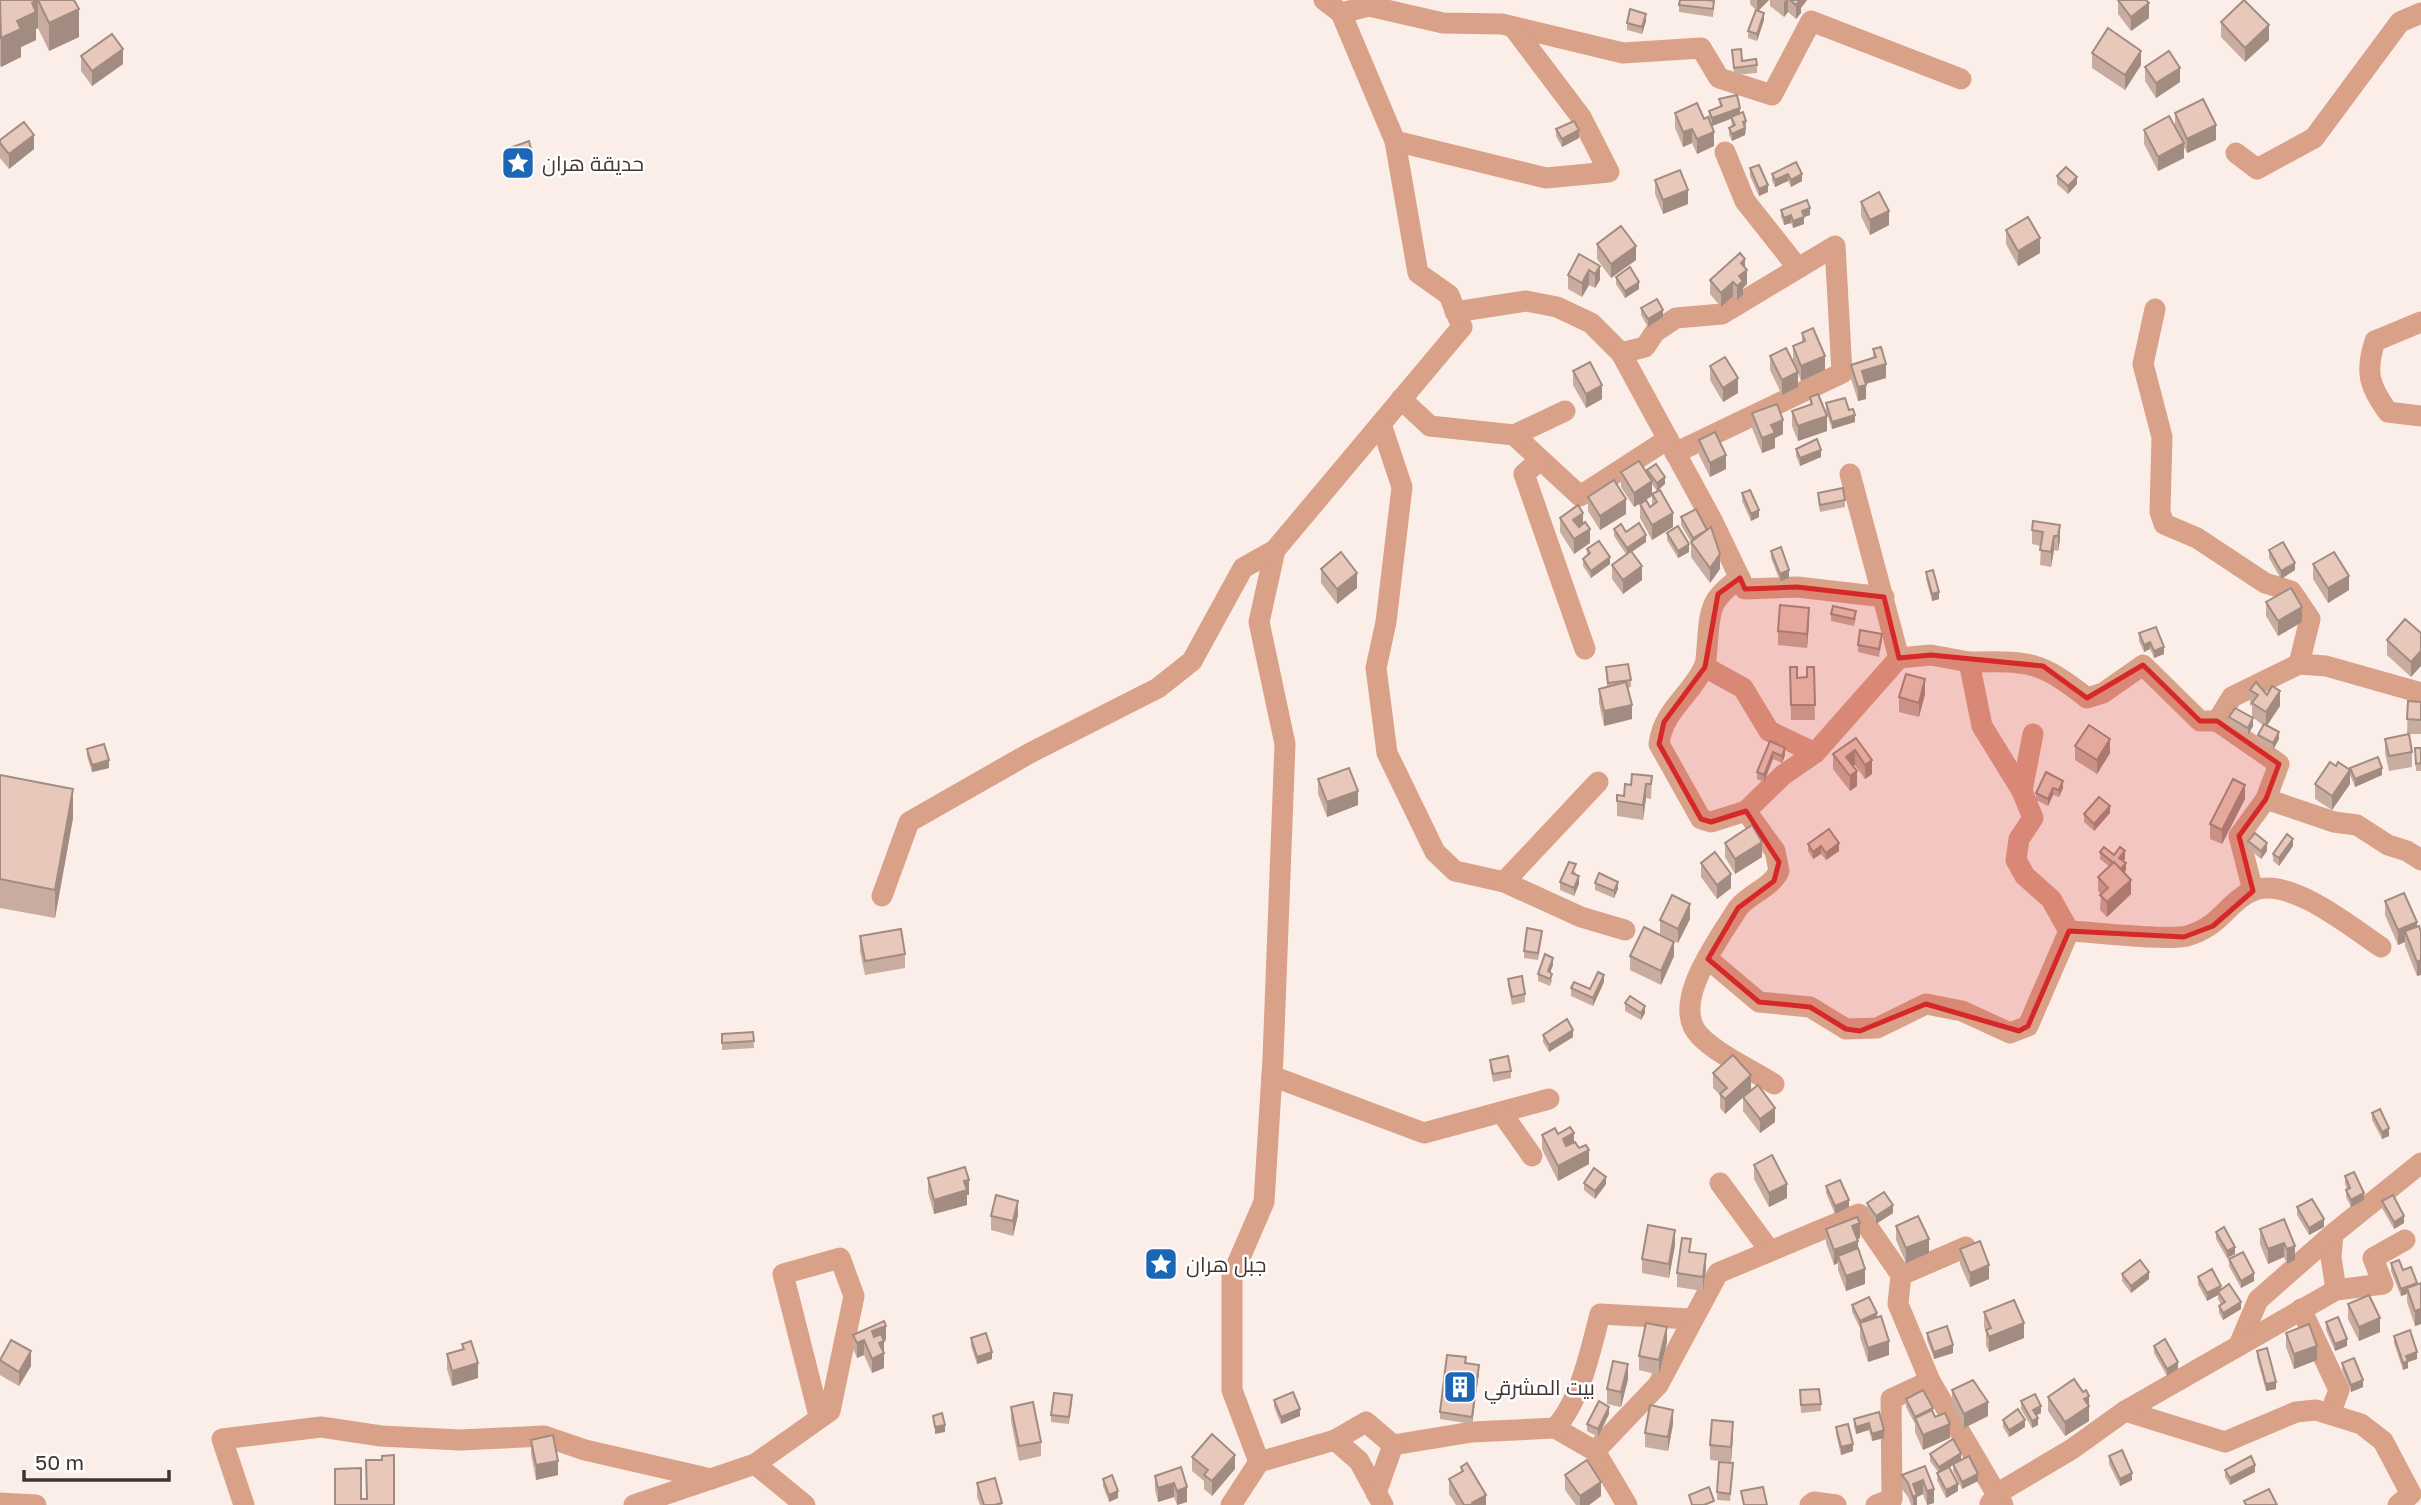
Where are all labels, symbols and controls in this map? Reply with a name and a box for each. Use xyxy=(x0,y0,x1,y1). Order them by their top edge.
place icon: حديقة هران xyxy=(499,144,537,182)
place label: حديقة هران xyxy=(542,150,644,177)
place icon: جبل هران xyxy=(1142,1245,1180,1283)
place label: جبل هران xyxy=(1186,1251,1266,1278)
building icon: بيت المشرقي xyxy=(1441,1368,1479,1406)
place label: بيت المشرقي xyxy=(1484,1374,1595,1404)
scale bar xyxy=(24,1438,170,1482)
text: 50 m xyxy=(35,1449,84,1475)

